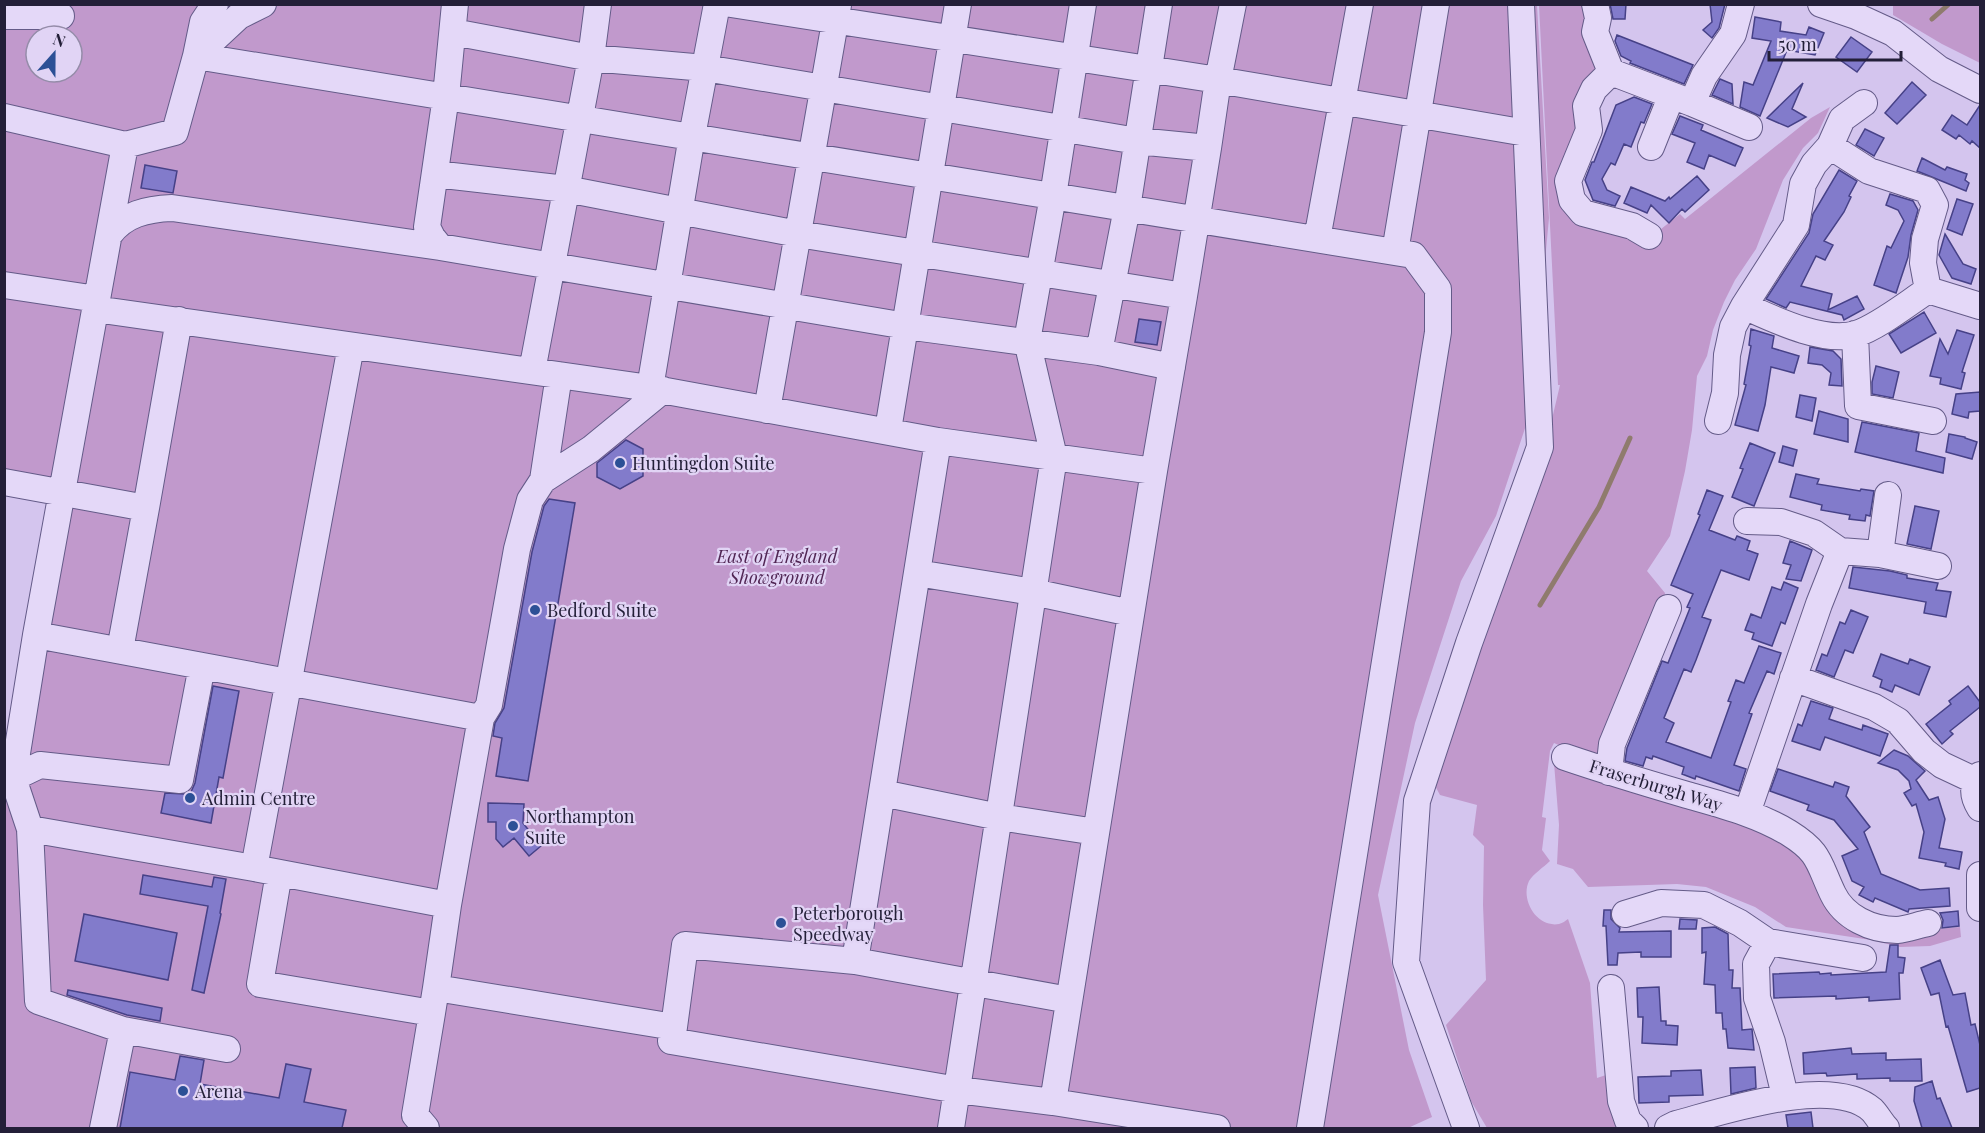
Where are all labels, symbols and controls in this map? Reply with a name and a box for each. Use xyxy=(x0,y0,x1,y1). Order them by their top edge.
north arrow xyxy=(24,24,84,84)
scale bar xyxy=(1769,24,1901,62)
text: N xyxy=(50,28,69,52)
text: 50 m xyxy=(1778,32,1817,56)
place label: Huntingdon Suite xyxy=(632,451,775,475)
marker: Huntingdon Suite xyxy=(613,456,627,470)
park label: East of England Showground xyxy=(715,544,839,589)
place label: Bedford Suite xyxy=(547,598,657,622)
marker: Bedford Suite xyxy=(528,603,542,617)
street label: Fraserburgh Way xyxy=(1587,753,1725,817)
place label: Admin Centre xyxy=(201,786,316,810)
marker: Admin Centre xyxy=(183,791,197,805)
place label: Northampton Suite xyxy=(525,804,635,849)
marker: Northampton Suite xyxy=(506,819,520,833)
place label: Peterborough Speedway xyxy=(793,901,904,946)
marker: Peterborough Speedway xyxy=(774,916,788,930)
place label: Arena xyxy=(194,1079,243,1103)
marker: Arena xyxy=(176,1084,190,1098)

